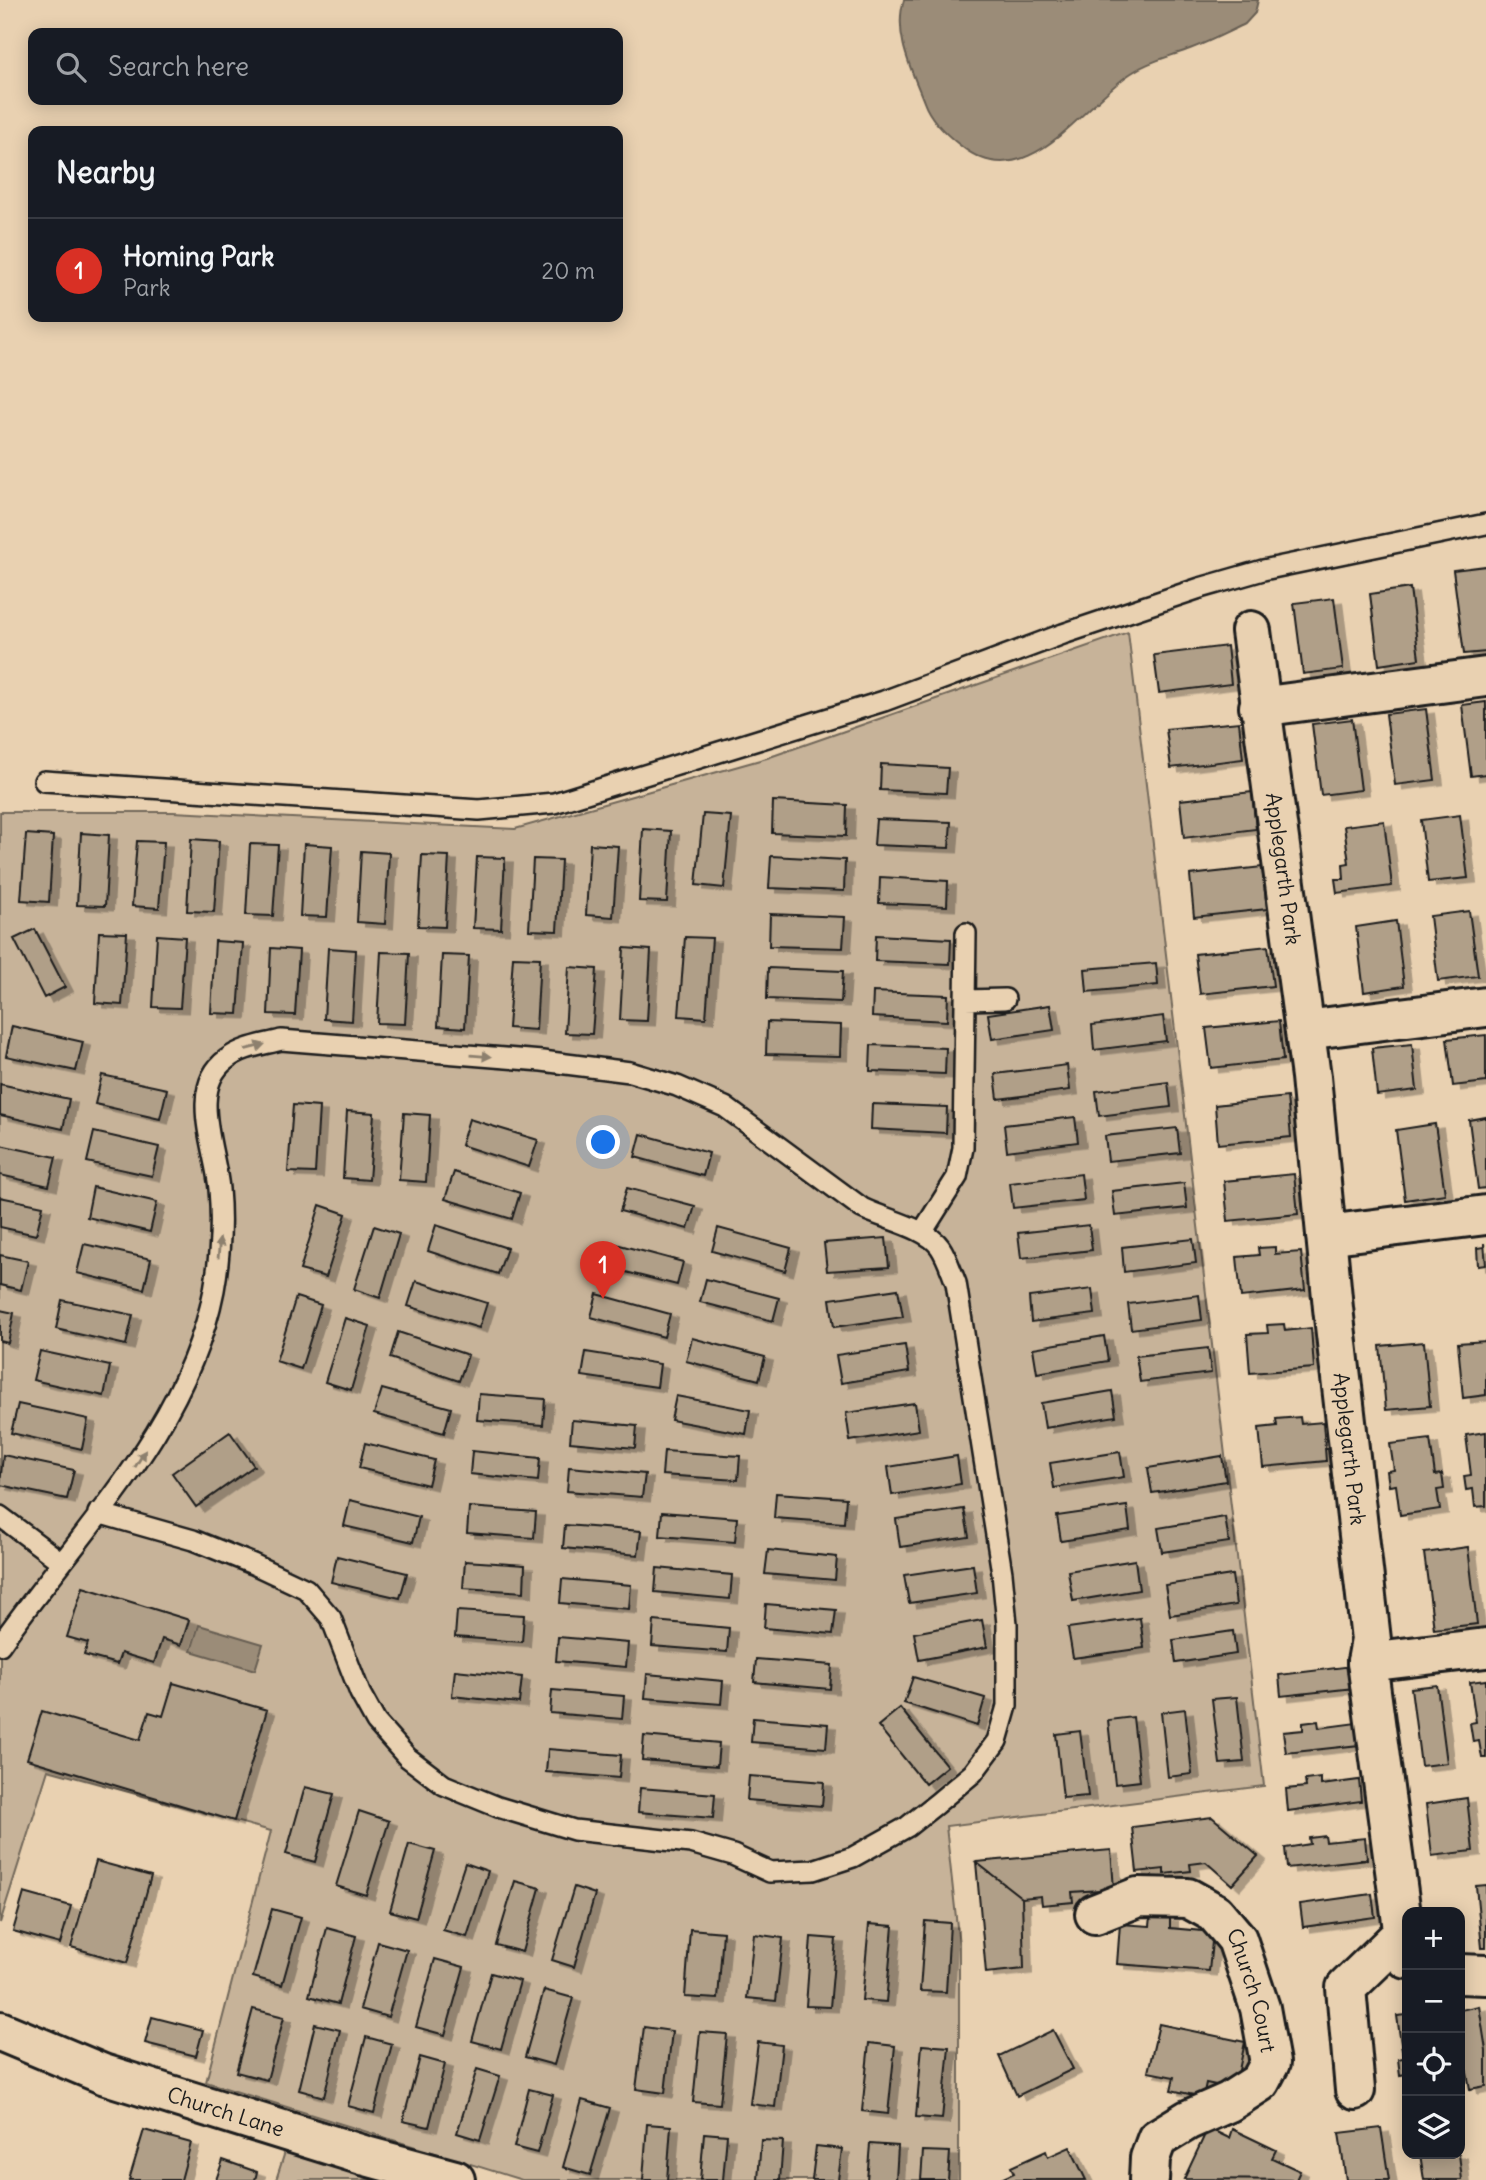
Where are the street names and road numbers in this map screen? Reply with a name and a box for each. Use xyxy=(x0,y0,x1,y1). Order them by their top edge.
street label: Applegarth Park xyxy=(1260,791,1307,947)
street label: Applegarth Park xyxy=(1328,1371,1372,1527)
street label: Church Court xyxy=(1221,1922,1282,2055)
street label: Church Lane xyxy=(164,2081,288,2143)

